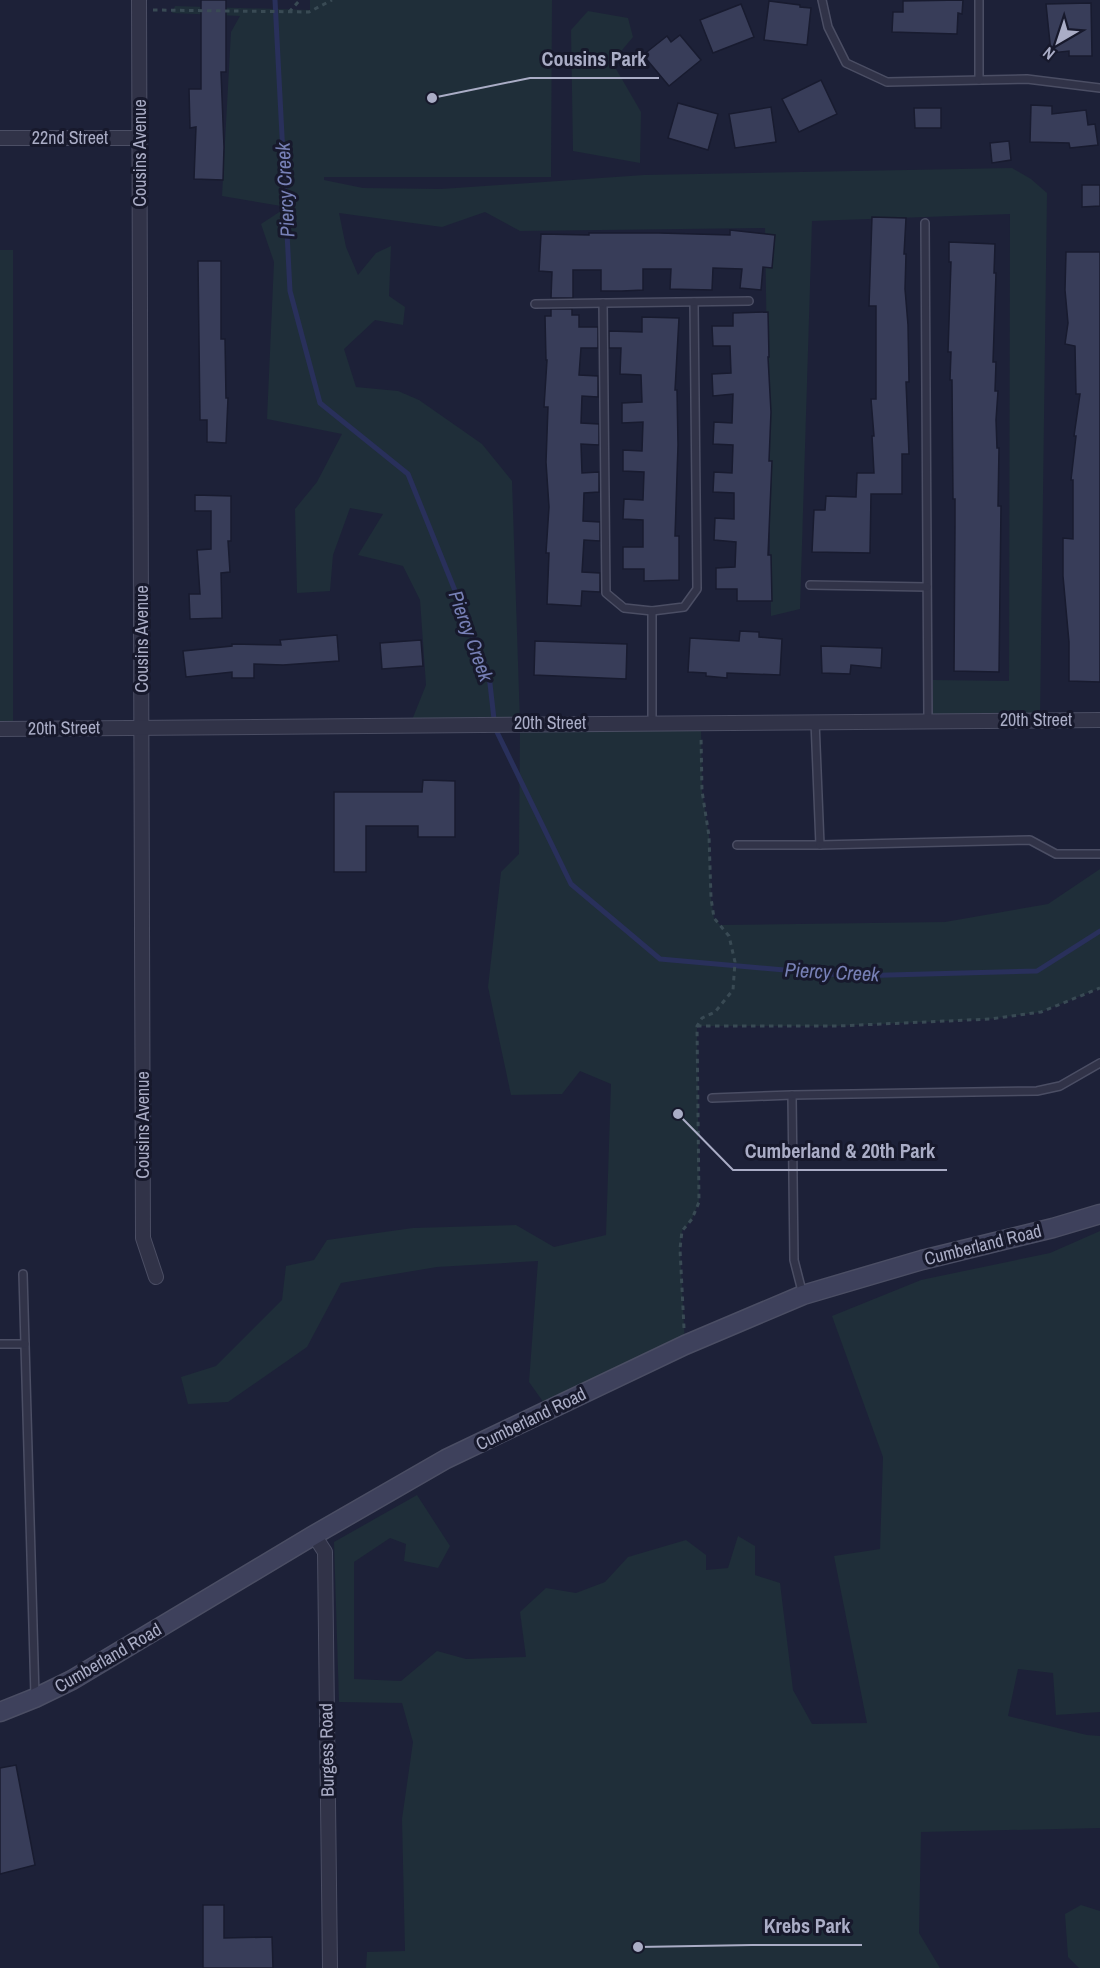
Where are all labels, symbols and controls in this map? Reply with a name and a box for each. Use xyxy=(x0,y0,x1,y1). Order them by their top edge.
north arrow xyxy=(1028,12,1088,72)
callout: Cousins Park xyxy=(530,40,659,78)
text: N xyxy=(1038,42,1059,65)
text: Cousins Park xyxy=(542,45,647,72)
street label: Cousins Avenue xyxy=(127,99,152,207)
street label: 22nd Street xyxy=(32,125,108,150)
water label: Piercy Creek xyxy=(268,141,300,238)
street label: Cousins Avenue xyxy=(129,585,154,693)
water label: Piercy Creek xyxy=(443,587,501,686)
street label: 20th Street xyxy=(1000,707,1072,732)
street label: 20th Street xyxy=(514,710,586,735)
street label: 20th Street xyxy=(28,714,100,741)
water label: Piercy Creek xyxy=(784,956,881,988)
street label: Cousins Avenue xyxy=(130,1071,155,1179)
callout: Cumberland & 20th Park xyxy=(733,1132,947,1170)
text: Cumberland & 20th Park xyxy=(745,1137,936,1164)
street label: Cumberland Road xyxy=(922,1218,1044,1271)
street label: Cumberland Road xyxy=(471,1381,590,1456)
street label: Cumberland Road xyxy=(50,1617,166,1698)
street label: Burgess Road xyxy=(313,1703,340,1797)
callout: Krebs Park xyxy=(752,1907,862,1945)
text: Krebs Park xyxy=(764,1912,851,1939)

